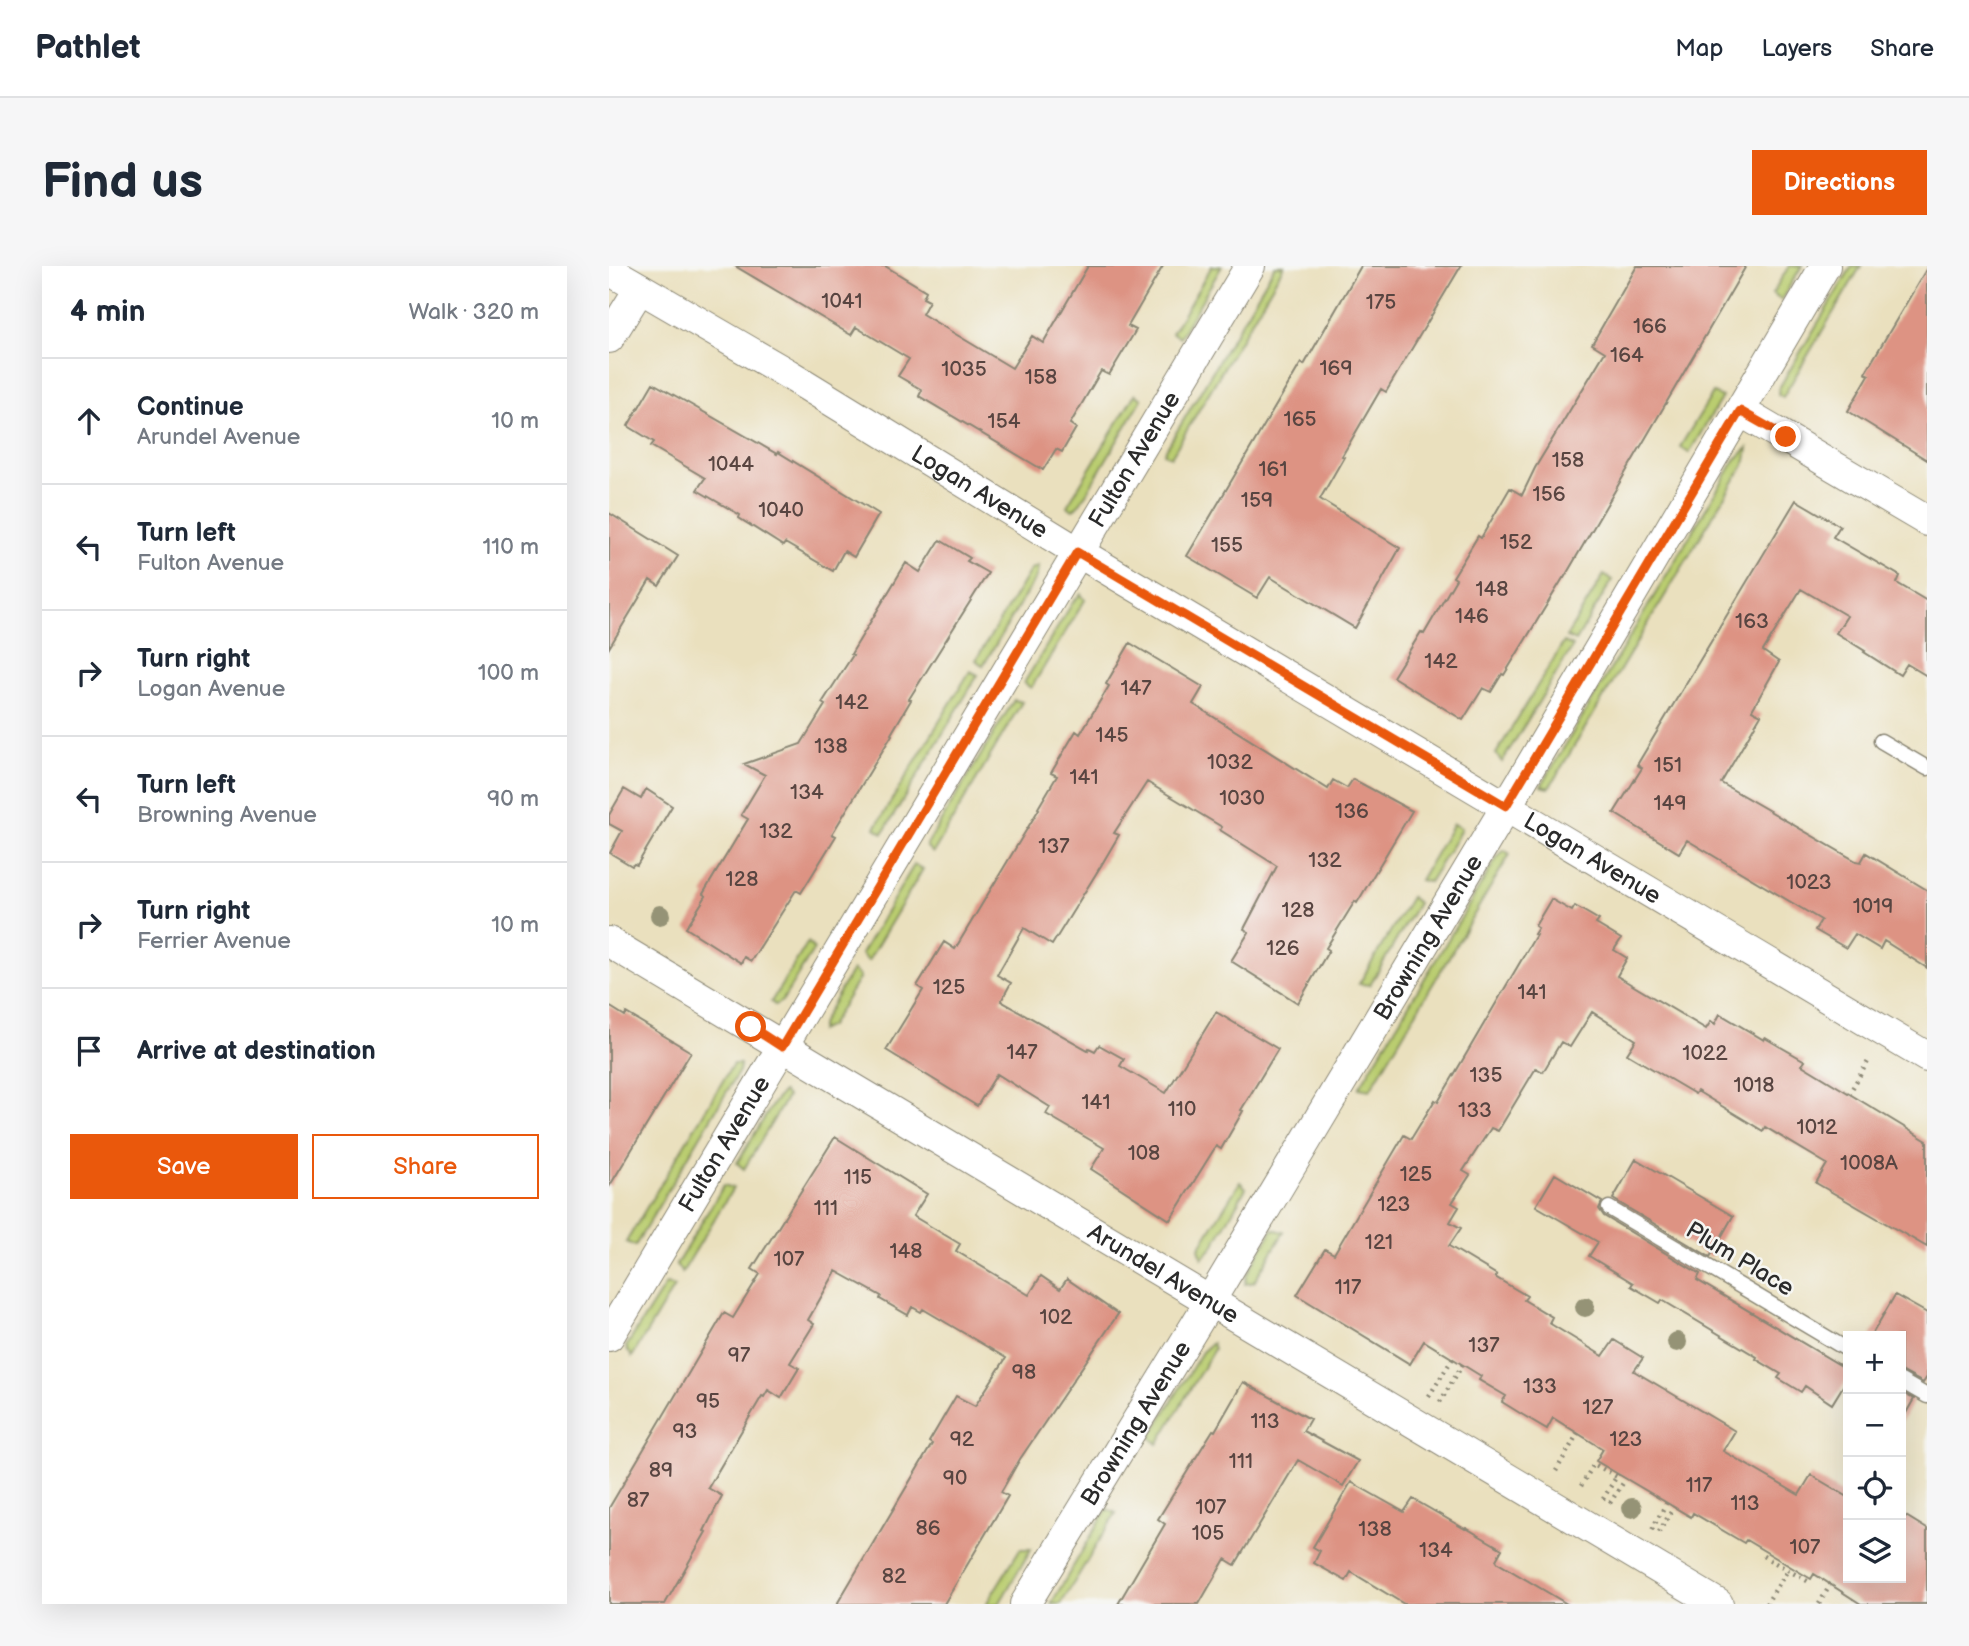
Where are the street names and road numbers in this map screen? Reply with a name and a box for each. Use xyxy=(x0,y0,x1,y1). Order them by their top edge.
street label: Fulton Avenue xyxy=(1082,386,1186,533)
street label: Logan Avenue xyxy=(906,439,1053,545)
street label: Logan Avenue xyxy=(1519,806,1667,910)
street label: Browning Avenue xyxy=(1367,849,1489,1025)
street label: Fulton Avenue xyxy=(672,1070,776,1217)
street label: Plum Place xyxy=(1681,1215,1799,1303)
street label: Arundel Avenue xyxy=(1083,1217,1244,1330)
street label: Browning Avenue xyxy=(1074,1335,1197,1511)

